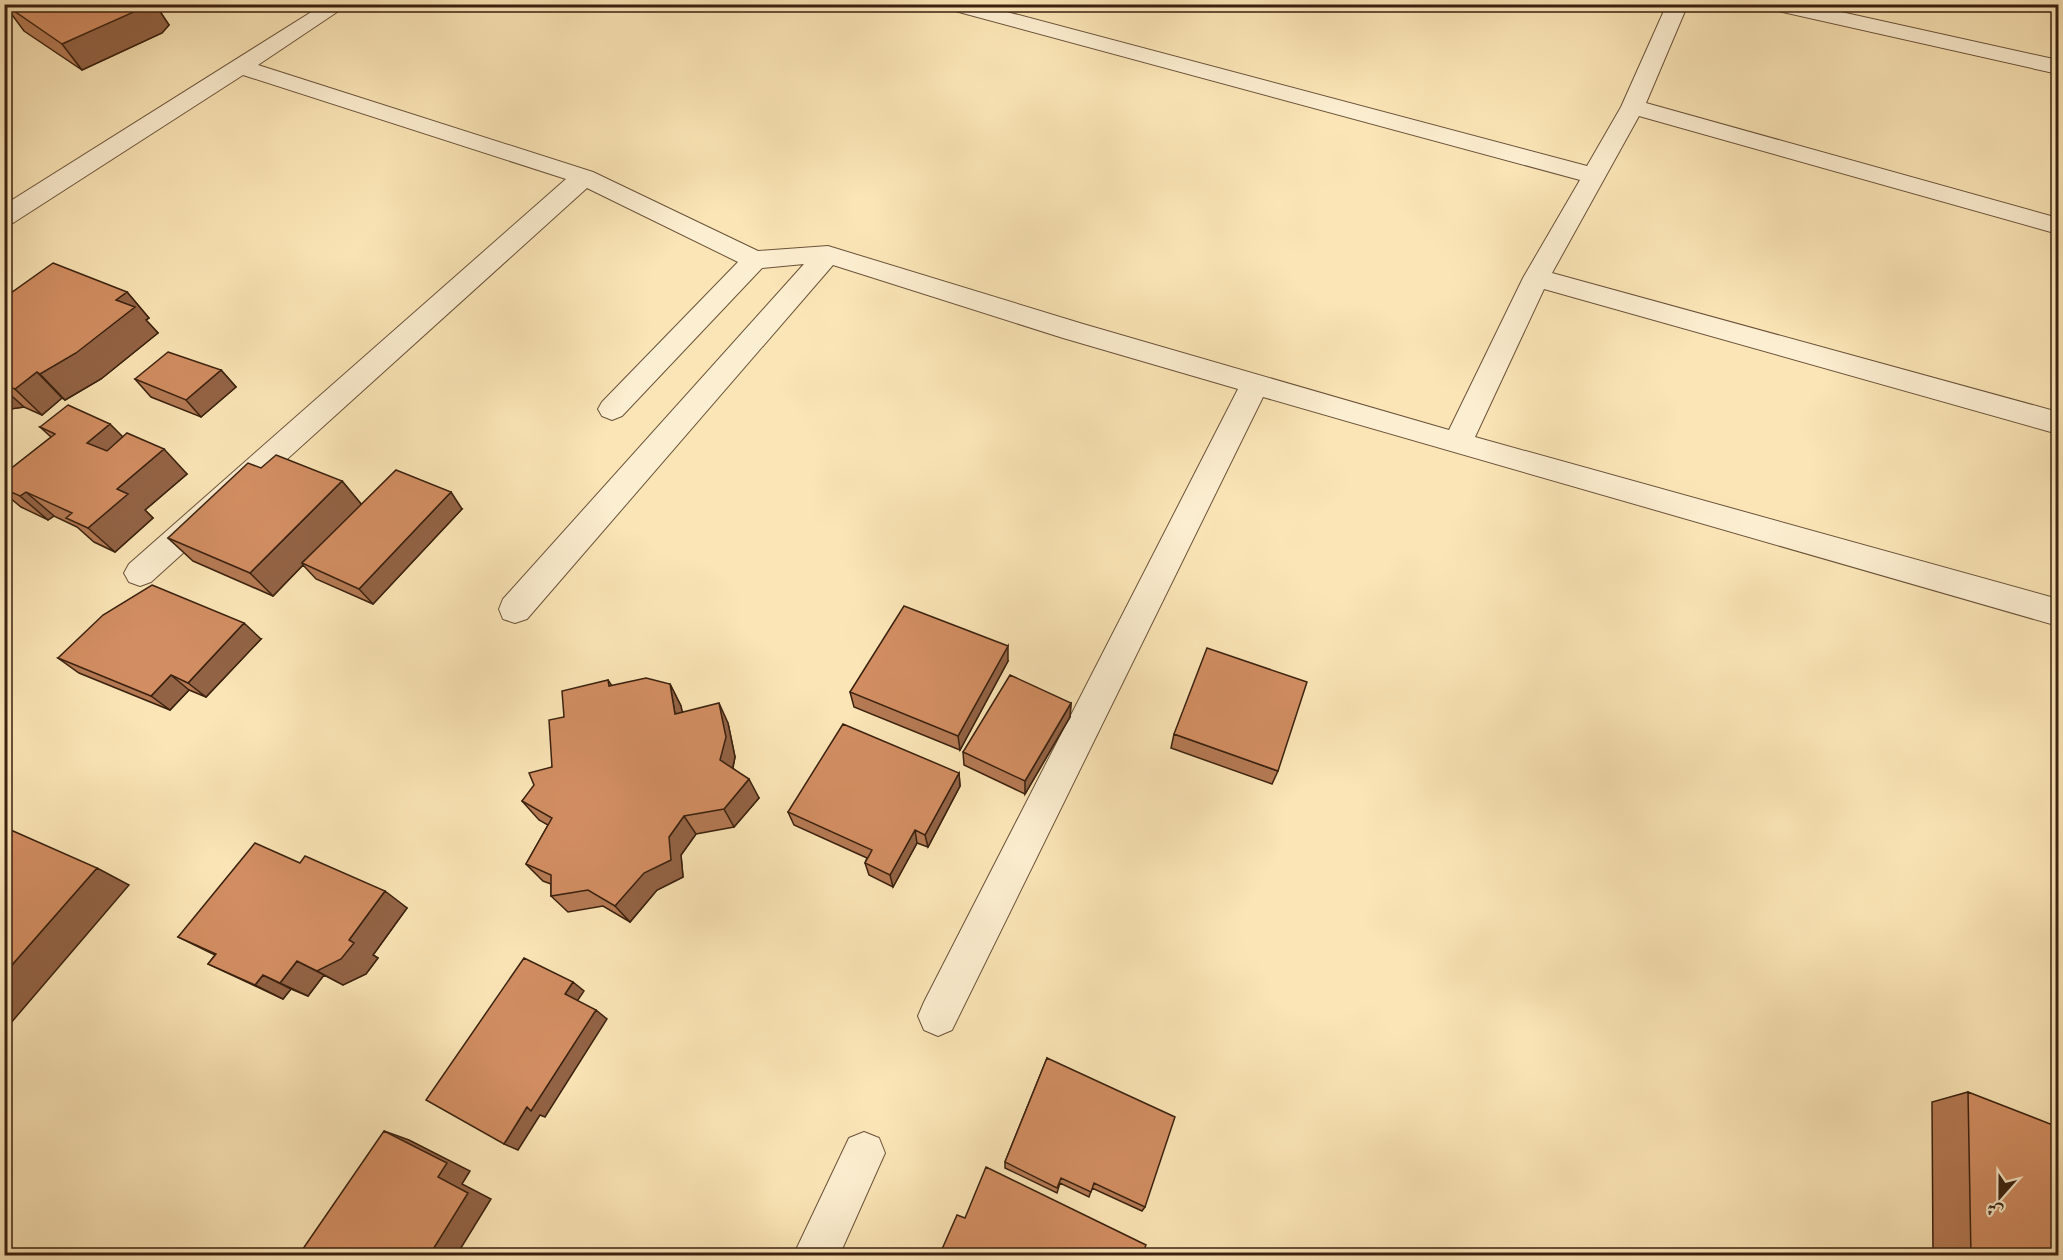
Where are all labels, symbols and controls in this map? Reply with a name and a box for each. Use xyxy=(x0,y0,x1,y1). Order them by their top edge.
north arrow xyxy=(1970,1167,2030,1227)
text: ش xyxy=(1984,1199,2006,1223)

